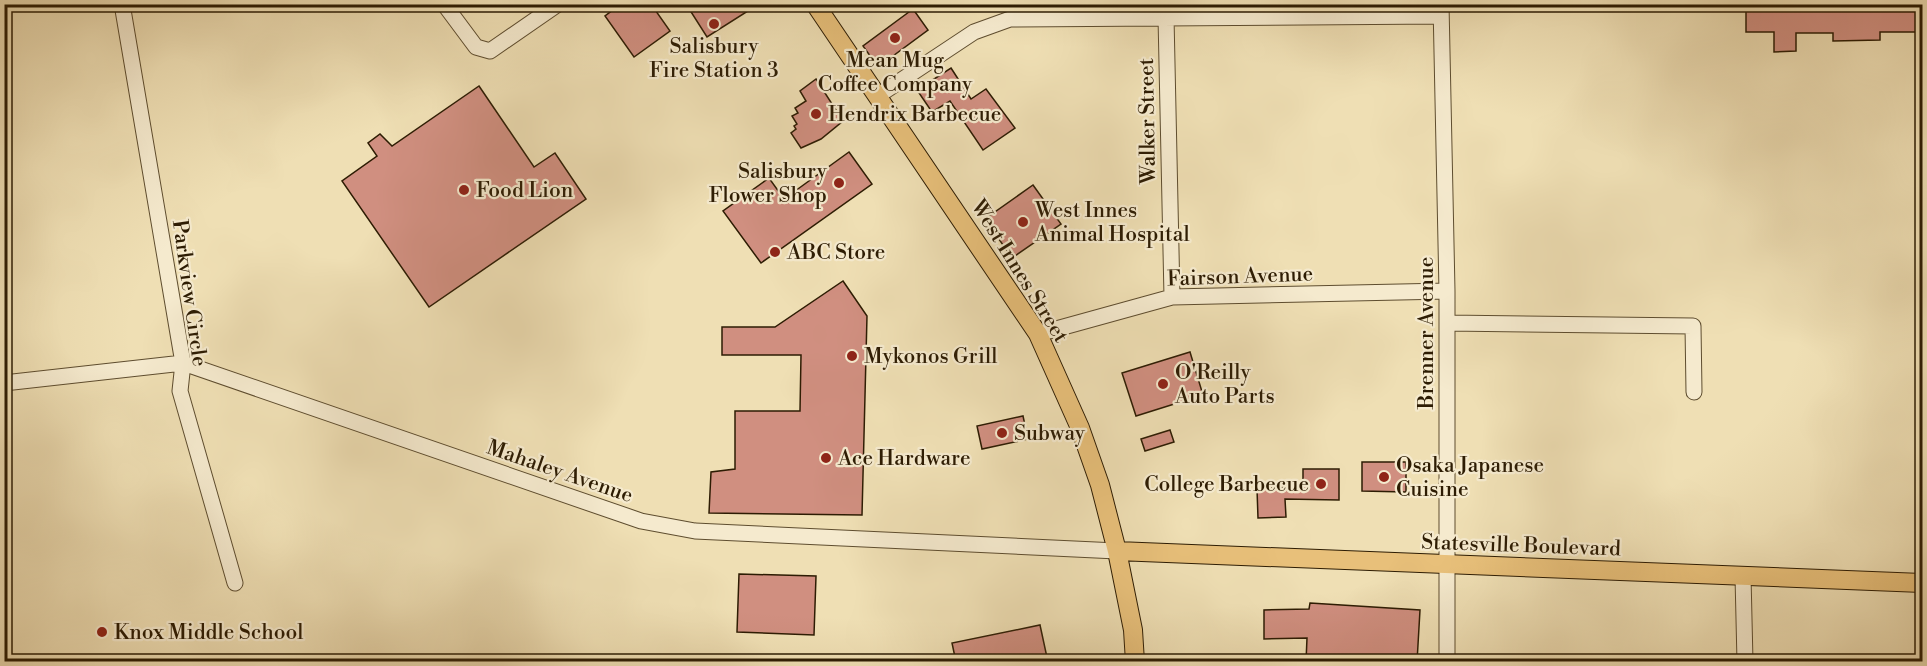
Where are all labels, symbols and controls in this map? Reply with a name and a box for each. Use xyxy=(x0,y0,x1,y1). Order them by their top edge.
marker: Salisbury Fire Station 3 xyxy=(707,17,721,31)
marker: Mean Mug Coffee Company xyxy=(888,31,902,45)
place label: Salisbury Fire Station 3 xyxy=(649,34,779,84)
place label: Mean Mug Coffee Company xyxy=(818,48,973,98)
street label: Walker Street xyxy=(1134,57,1162,185)
place label: Hendrix Barbecue xyxy=(828,102,1001,128)
marker: Hendrix Barbecue xyxy=(809,107,823,121)
place label: Salisbury Flower Shop xyxy=(709,159,828,209)
marker: Salisbury Flower Shop xyxy=(832,176,846,190)
place label: Food Lion xyxy=(476,178,574,204)
marker: Food Lion xyxy=(457,183,471,197)
street label: West Innes Street xyxy=(964,194,1074,348)
place label: West Innes Animal Hospital xyxy=(1034,198,1190,248)
marker: West Innes Animal Hospital xyxy=(1016,215,1030,229)
street label: Parkview Circle xyxy=(166,218,212,368)
place label: ABC Store xyxy=(786,240,885,266)
marker: ABC Store xyxy=(768,245,782,259)
street label: Brenner Avenue xyxy=(1414,257,1440,410)
street label: Fairson Avenue xyxy=(1167,261,1314,293)
place label: Mykonos Grill xyxy=(864,344,997,370)
marker: Mykonos Grill xyxy=(845,349,859,363)
place label: O'Reilly Auto Parts xyxy=(1174,360,1275,410)
marker: O'Reilly Auto Parts xyxy=(1156,377,1170,391)
place label: Subway xyxy=(1014,421,1086,447)
marker: Subway xyxy=(995,426,1009,440)
street label: Mahaley Avenue xyxy=(483,435,636,509)
place label: Ace Hardware xyxy=(837,446,971,472)
marker: Ace Hardware xyxy=(819,451,833,465)
place label: Osaka Japanese Cuisine xyxy=(1396,453,1544,503)
marker: Osaka Japanese Cuisine xyxy=(1377,470,1391,484)
place label: College Barbecue xyxy=(1144,472,1309,498)
marker: College Barbecue xyxy=(1314,477,1328,491)
street label: Statesville Boulevard xyxy=(1421,530,1621,562)
place label: Knox Middle School xyxy=(114,620,303,646)
marker: Knox Middle School xyxy=(95,625,109,639)

